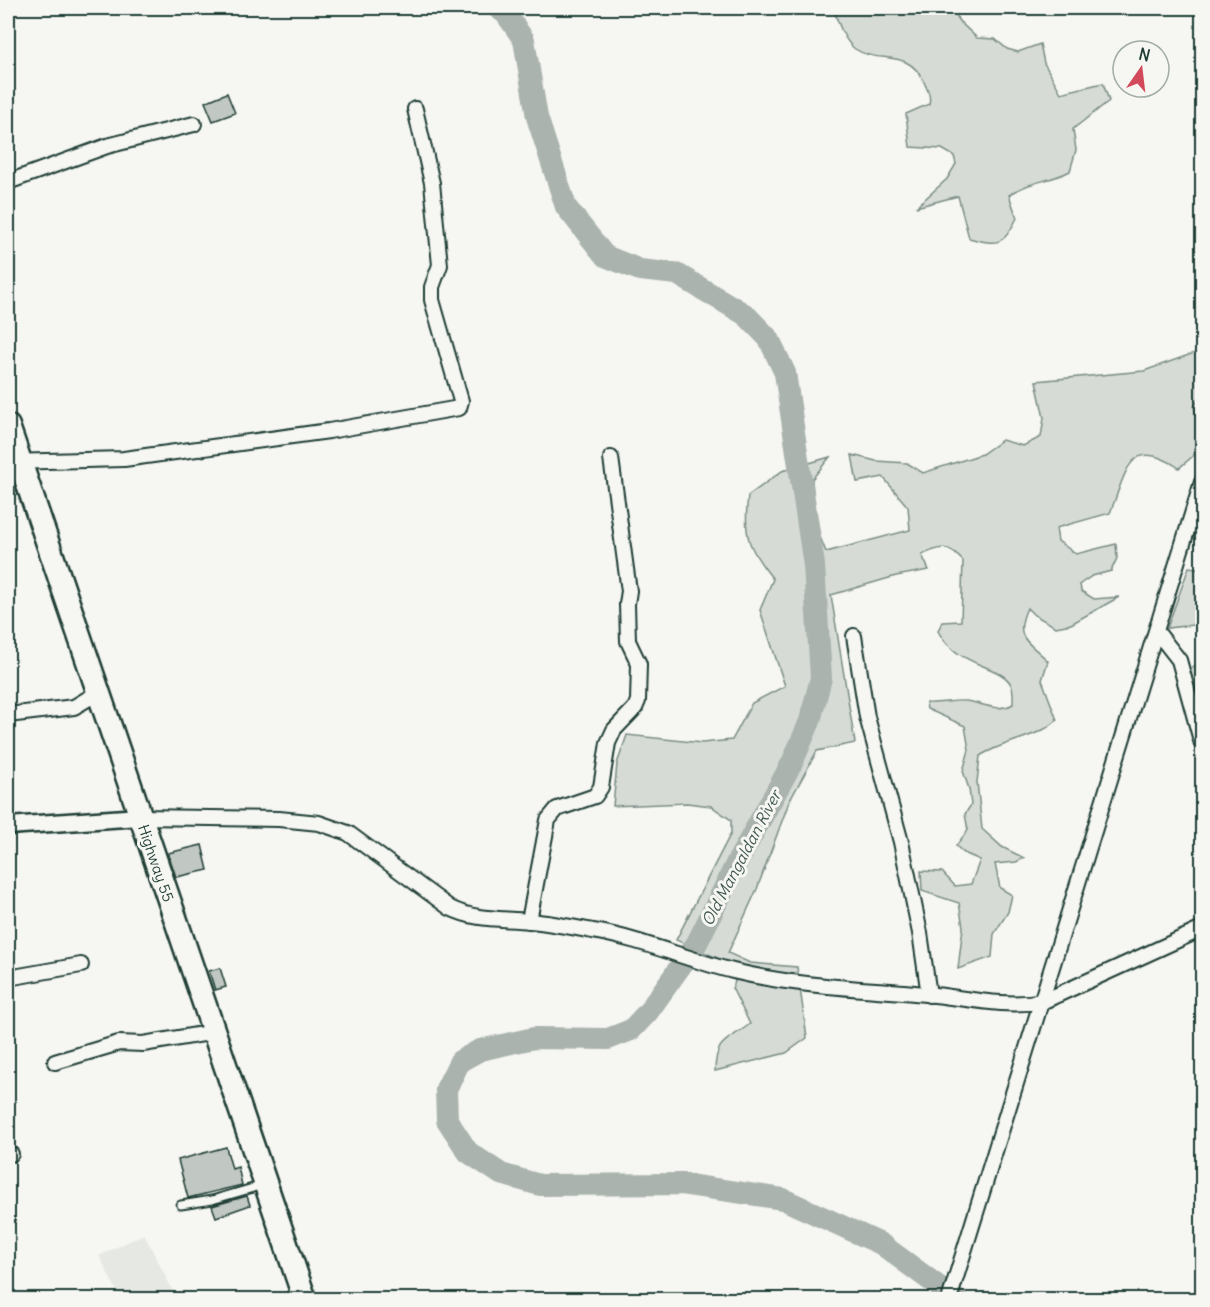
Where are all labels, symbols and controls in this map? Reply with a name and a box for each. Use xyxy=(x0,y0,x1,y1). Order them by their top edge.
north arrow xyxy=(1111,39,1171,99)
text: N xyxy=(1137,43,1152,65)
water label: Old Mangaldan River xyxy=(697,785,786,929)
street label: Highway 55 xyxy=(134,822,178,904)

